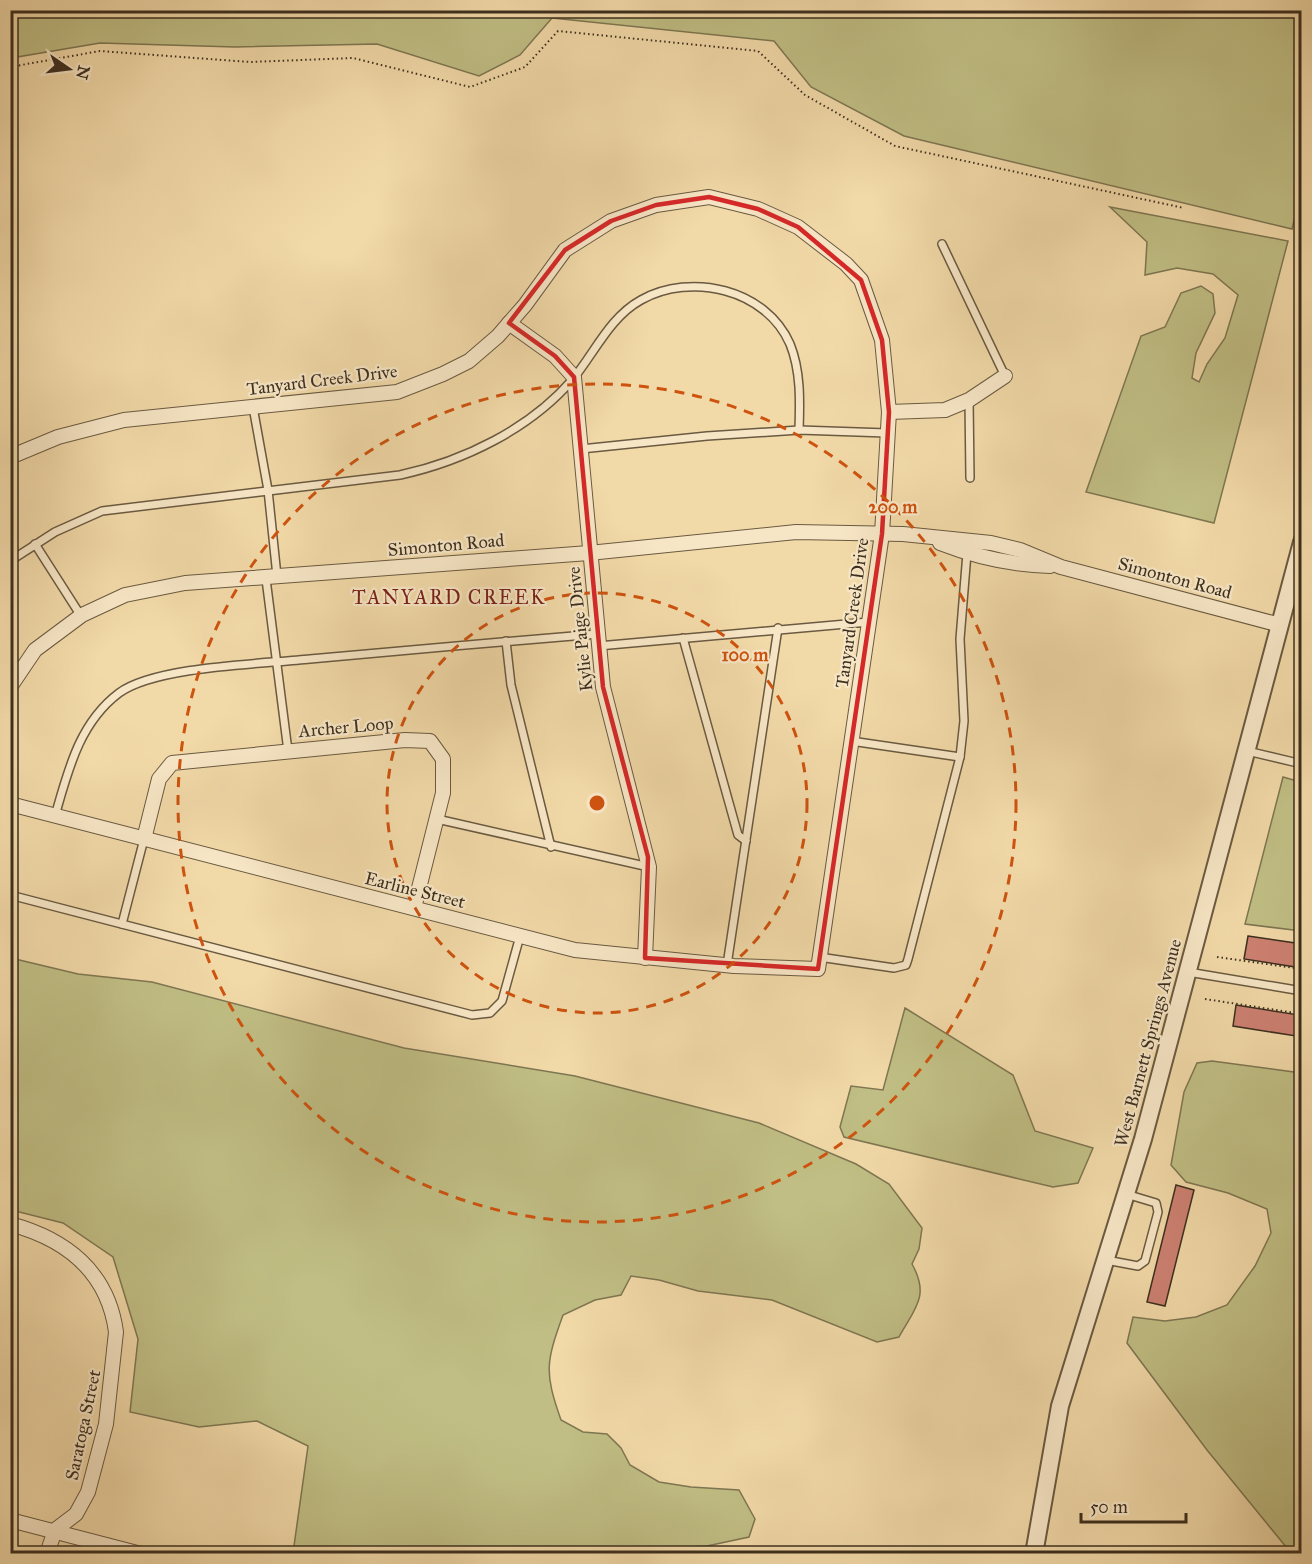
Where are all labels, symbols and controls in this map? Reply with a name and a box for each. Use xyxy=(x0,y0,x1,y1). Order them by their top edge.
north arrow xyxy=(39,39,99,99)
text: N xyxy=(72,64,94,82)
street label: Tanyard Creek Drive xyxy=(245,360,399,400)
text: 200 m xyxy=(869,496,918,518)
street label: Simonton Road xyxy=(387,529,505,561)
street label: Tanyard Creek Drive xyxy=(831,536,873,690)
street label: Simonton Road xyxy=(1116,552,1234,604)
street label: Kylie Paige Drive xyxy=(562,565,598,693)
district label: TANYARD CREEK xyxy=(352,585,546,609)
text: 100 m xyxy=(722,644,769,666)
street label: Archer Loop xyxy=(297,712,394,742)
centre of rings xyxy=(587,793,607,813)
street label: Earline Street xyxy=(362,867,468,913)
street label: West Barnett Springs Avenue xyxy=(1110,937,1187,1150)
street label: Saratoga Street xyxy=(61,1367,107,1483)
scale bar xyxy=(1081,1486,1186,1524)
text: 50 m xyxy=(1090,1496,1128,1518)

